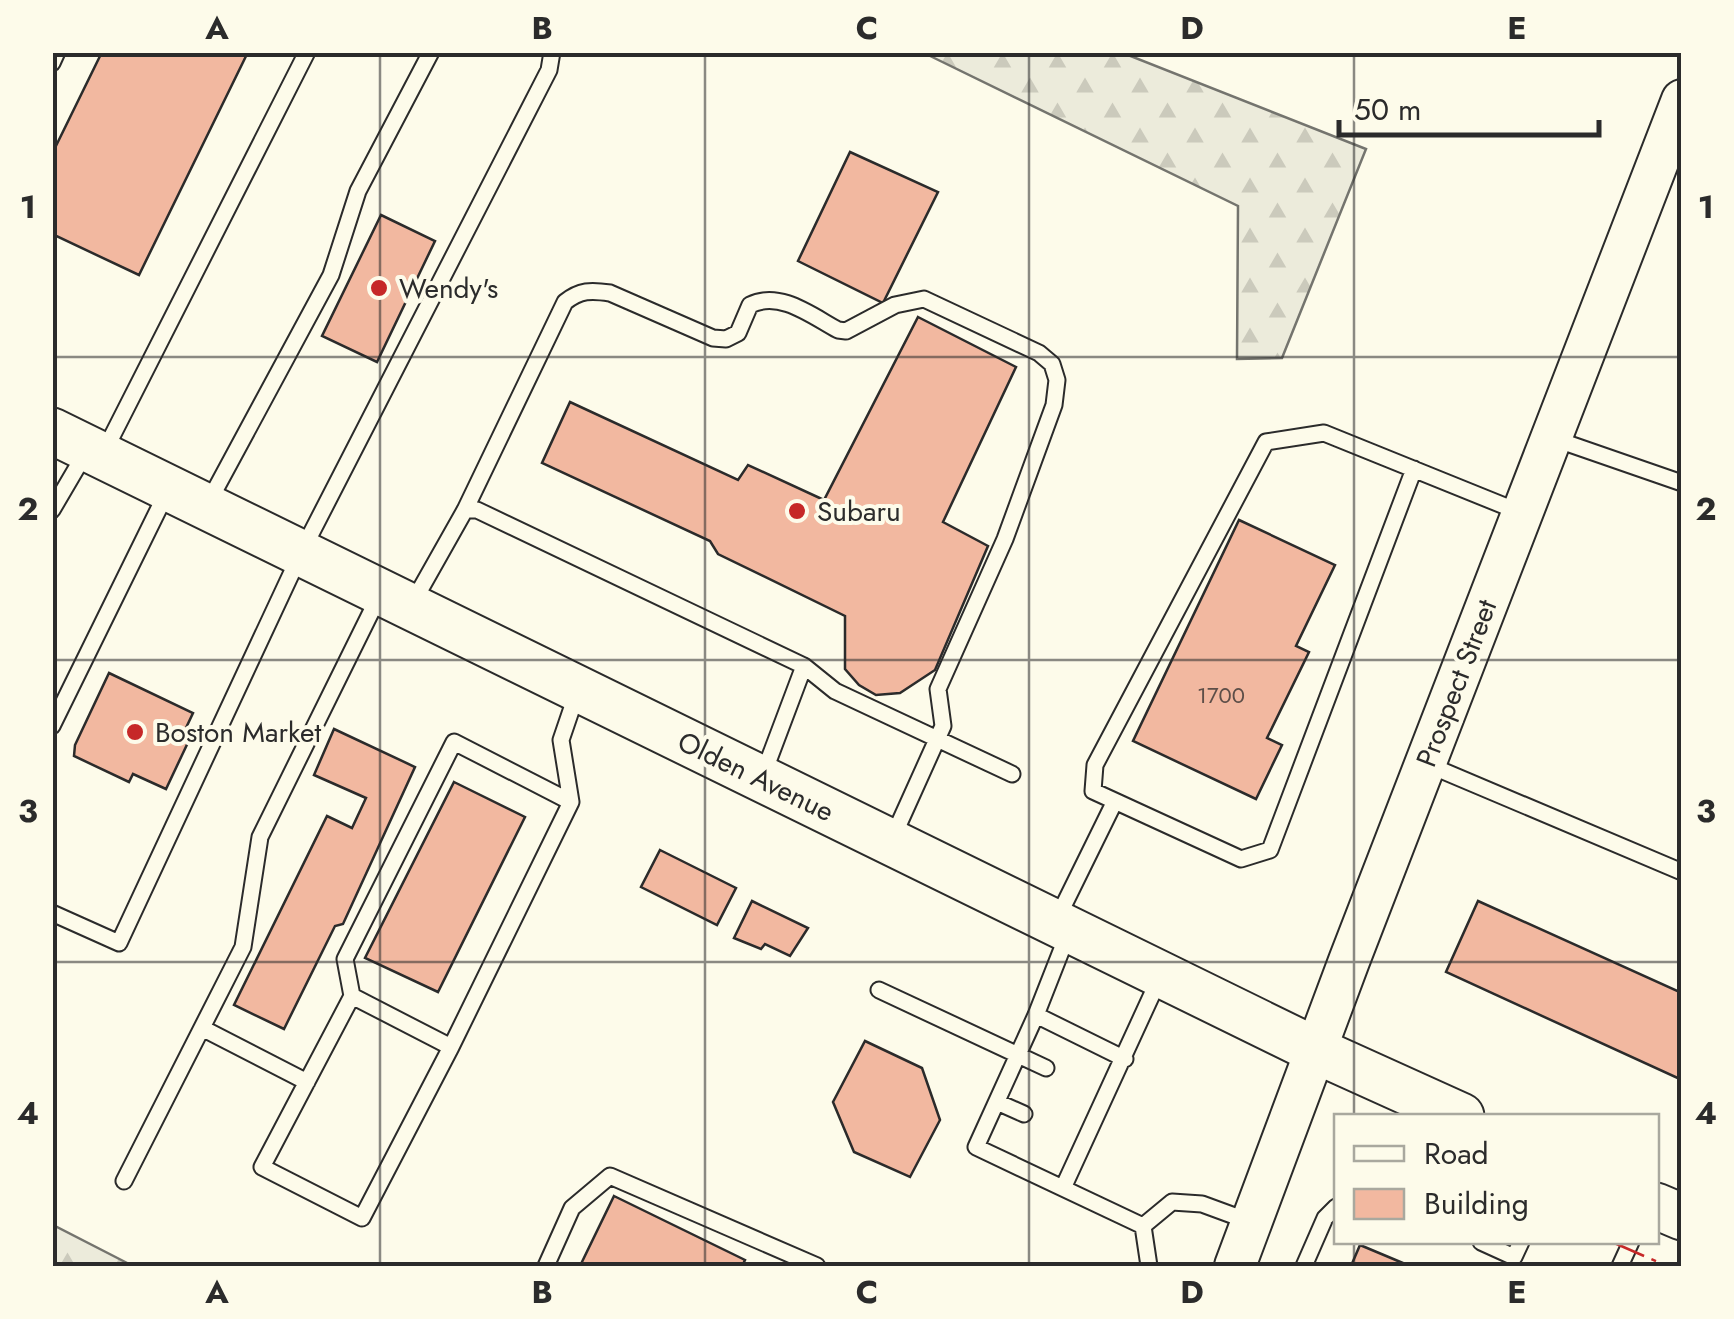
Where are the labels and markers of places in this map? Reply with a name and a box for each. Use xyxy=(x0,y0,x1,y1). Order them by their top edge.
place label: Wendy's xyxy=(399,268,498,309)
marker: Wendy's xyxy=(368,277,390,299)
place label: Subaru xyxy=(817,491,901,532)
marker: Subaru xyxy=(786,500,808,522)
place label: Boston Market xyxy=(155,712,321,753)
marker: Boston Market xyxy=(124,721,146,743)

